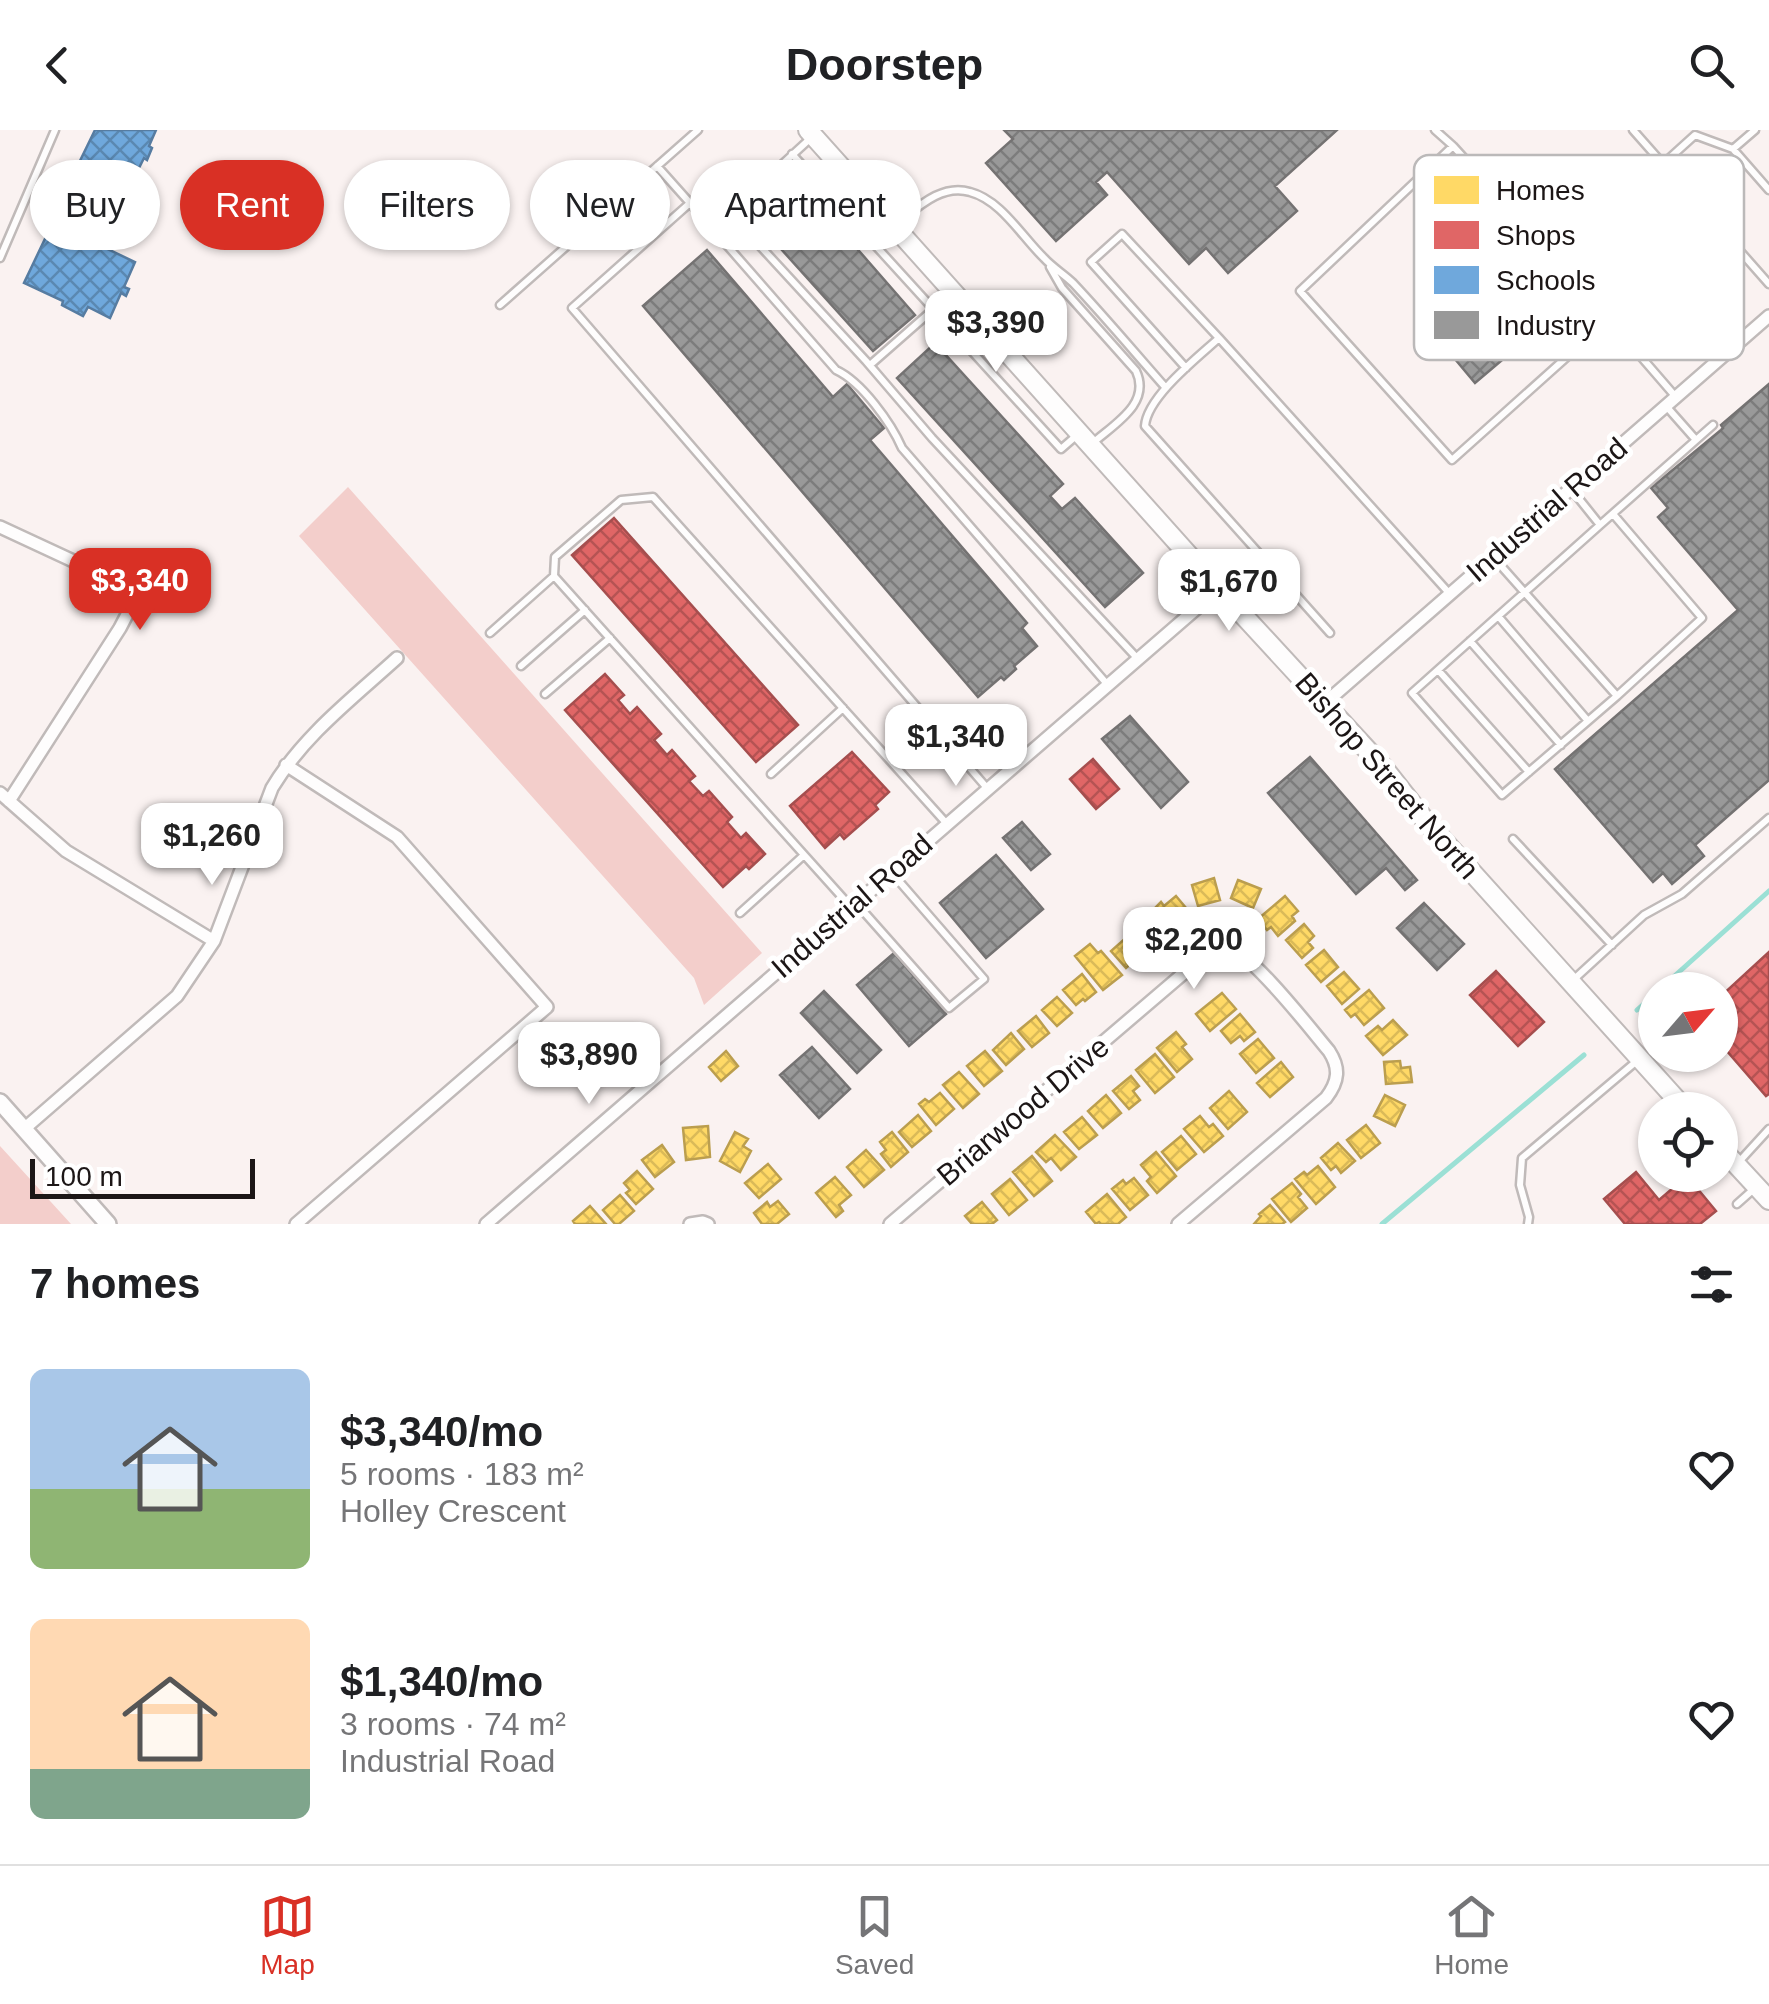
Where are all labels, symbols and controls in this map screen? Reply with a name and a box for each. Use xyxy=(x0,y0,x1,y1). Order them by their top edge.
icon: back xyxy=(30,38,85,93)
icon: search xyxy=(1684,38,1739,93)
text: Doorstep xyxy=(786,39,983,90)
legend xyxy=(1414,155,1744,360)
chip: Buy xyxy=(30,160,160,250)
chip: Rent xyxy=(180,160,324,250)
chip: Filters xyxy=(344,160,510,250)
chip: New xyxy=(530,160,670,250)
chip: Apartment xyxy=(690,160,921,250)
text: Homes xyxy=(1496,175,1585,206)
text: Shops xyxy=(1496,220,1575,251)
text: Schools xyxy=(1496,265,1596,296)
pin: $3,390 xyxy=(915,290,1077,375)
text: $3,390 xyxy=(947,304,1045,340)
text: Industry xyxy=(1496,310,1596,341)
street label: Industrial Road xyxy=(1460,431,1634,588)
pin: $3,340 xyxy=(59,548,221,633)
pin: $1,670 xyxy=(1148,549,1310,634)
text: $3,340 xyxy=(91,562,189,598)
text: $1,670 xyxy=(1180,563,1278,599)
street label: Bishop Street North xyxy=(1289,666,1486,885)
pin: $1,340 xyxy=(875,704,1037,789)
text: $1,340 xyxy=(907,718,1005,754)
pin: $1,260 xyxy=(131,803,293,888)
text: $1,260 xyxy=(163,817,261,853)
street label: Industrial Road xyxy=(765,827,939,984)
pin: $2,200 xyxy=(1113,907,1275,992)
text: $2,200 xyxy=(1145,921,1243,957)
north arrow xyxy=(1638,972,1738,1072)
map controls xyxy=(1638,972,1738,1192)
pin: $3,890 xyxy=(508,1022,670,1107)
street label: Briarwood Drive xyxy=(930,1029,1115,1192)
text: $3,890 xyxy=(540,1036,638,1072)
button: locate xyxy=(1638,1092,1738,1192)
scale bar xyxy=(30,1154,255,1198)
text: 100 m xyxy=(45,1161,123,1192)
icon: filters xyxy=(1684,1257,1739,1312)
text: 7 homes xyxy=(30,1260,200,1307)
text: $3,340/mo xyxy=(340,1408,543,1455)
icon: home xyxy=(110,1409,230,1529)
icon: heart xyxy=(1684,1442,1739,1497)
text: 5 rooms · 183 m² xyxy=(340,1456,584,1492)
text: Holley Crescent xyxy=(340,1493,566,1529)
text: $1,340/mo xyxy=(340,1658,543,1705)
icon: home xyxy=(110,1659,230,1779)
icon: heart xyxy=(1684,1692,1739,1747)
text: 3 rooms · 74 m² xyxy=(340,1706,566,1742)
text: Industrial Road xyxy=(340,1743,555,1779)
tab: Map xyxy=(260,1889,315,1981)
tab: Saved xyxy=(835,1889,914,1981)
tab: Home xyxy=(1434,1889,1509,1981)

